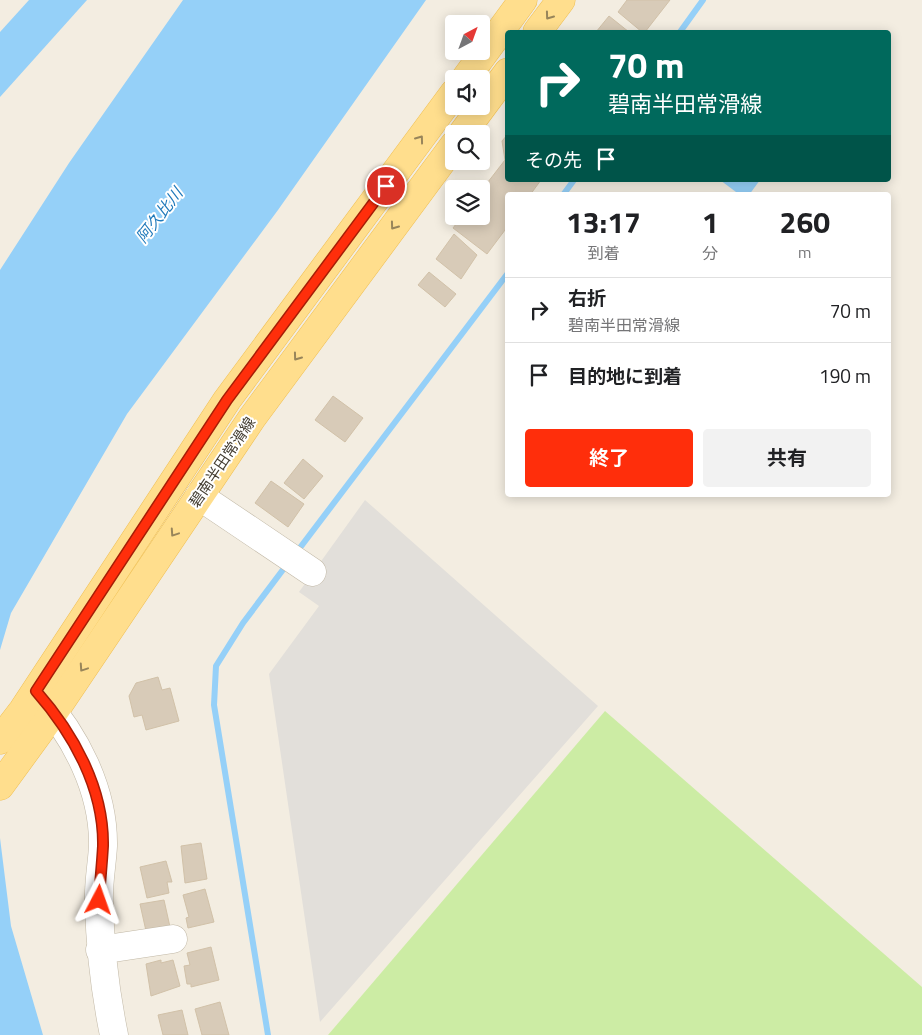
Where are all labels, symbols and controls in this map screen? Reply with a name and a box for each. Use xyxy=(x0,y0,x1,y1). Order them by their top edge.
one-way arrow xyxy=(546,10,554,19)
north arrow xyxy=(445,15,490,60)
map controls xyxy=(445,15,490,225)
text: 70 m xyxy=(608,38,684,92)
icon: right xyxy=(525,50,590,115)
button: sound xyxy=(445,70,490,115)
text: 碧南半田常滑線 xyxy=(608,87,762,121)
button: search xyxy=(445,125,490,170)
one-way arrow xyxy=(415,136,423,145)
text: その先 xyxy=(525,145,582,174)
icon: arrive xyxy=(592,145,620,173)
pin xyxy=(365,165,407,207)
icon: arrive xyxy=(372,172,400,200)
button: layers xyxy=(445,180,490,225)
water label: 阿久比川 xyxy=(130,181,189,248)
text: 13:17 xyxy=(566,199,641,245)
text: 1 xyxy=(702,199,719,245)
text: 260 xyxy=(780,199,830,245)
one-way arrow xyxy=(391,220,399,229)
text: m xyxy=(798,240,812,264)
text: 到着 xyxy=(587,241,619,265)
text: 分 xyxy=(702,241,718,265)
text: 右折 xyxy=(568,283,606,312)
icon: right xyxy=(525,296,553,324)
text: 70 m xyxy=(830,296,871,325)
text: 碧南半田常滑線 xyxy=(568,313,680,337)
one-way arrow xyxy=(294,351,303,361)
icon: arrive xyxy=(525,361,553,389)
text: 目的地に到着 xyxy=(568,361,682,390)
text: 190 m xyxy=(819,361,871,390)
street label: 碧南半田常滑線 xyxy=(183,412,261,512)
button: 終了 xyxy=(525,429,693,487)
button: 共有 xyxy=(703,429,871,487)
one-way arrow xyxy=(171,527,180,537)
one-way arrow xyxy=(80,662,89,672)
position arrow xyxy=(72,873,124,925)

